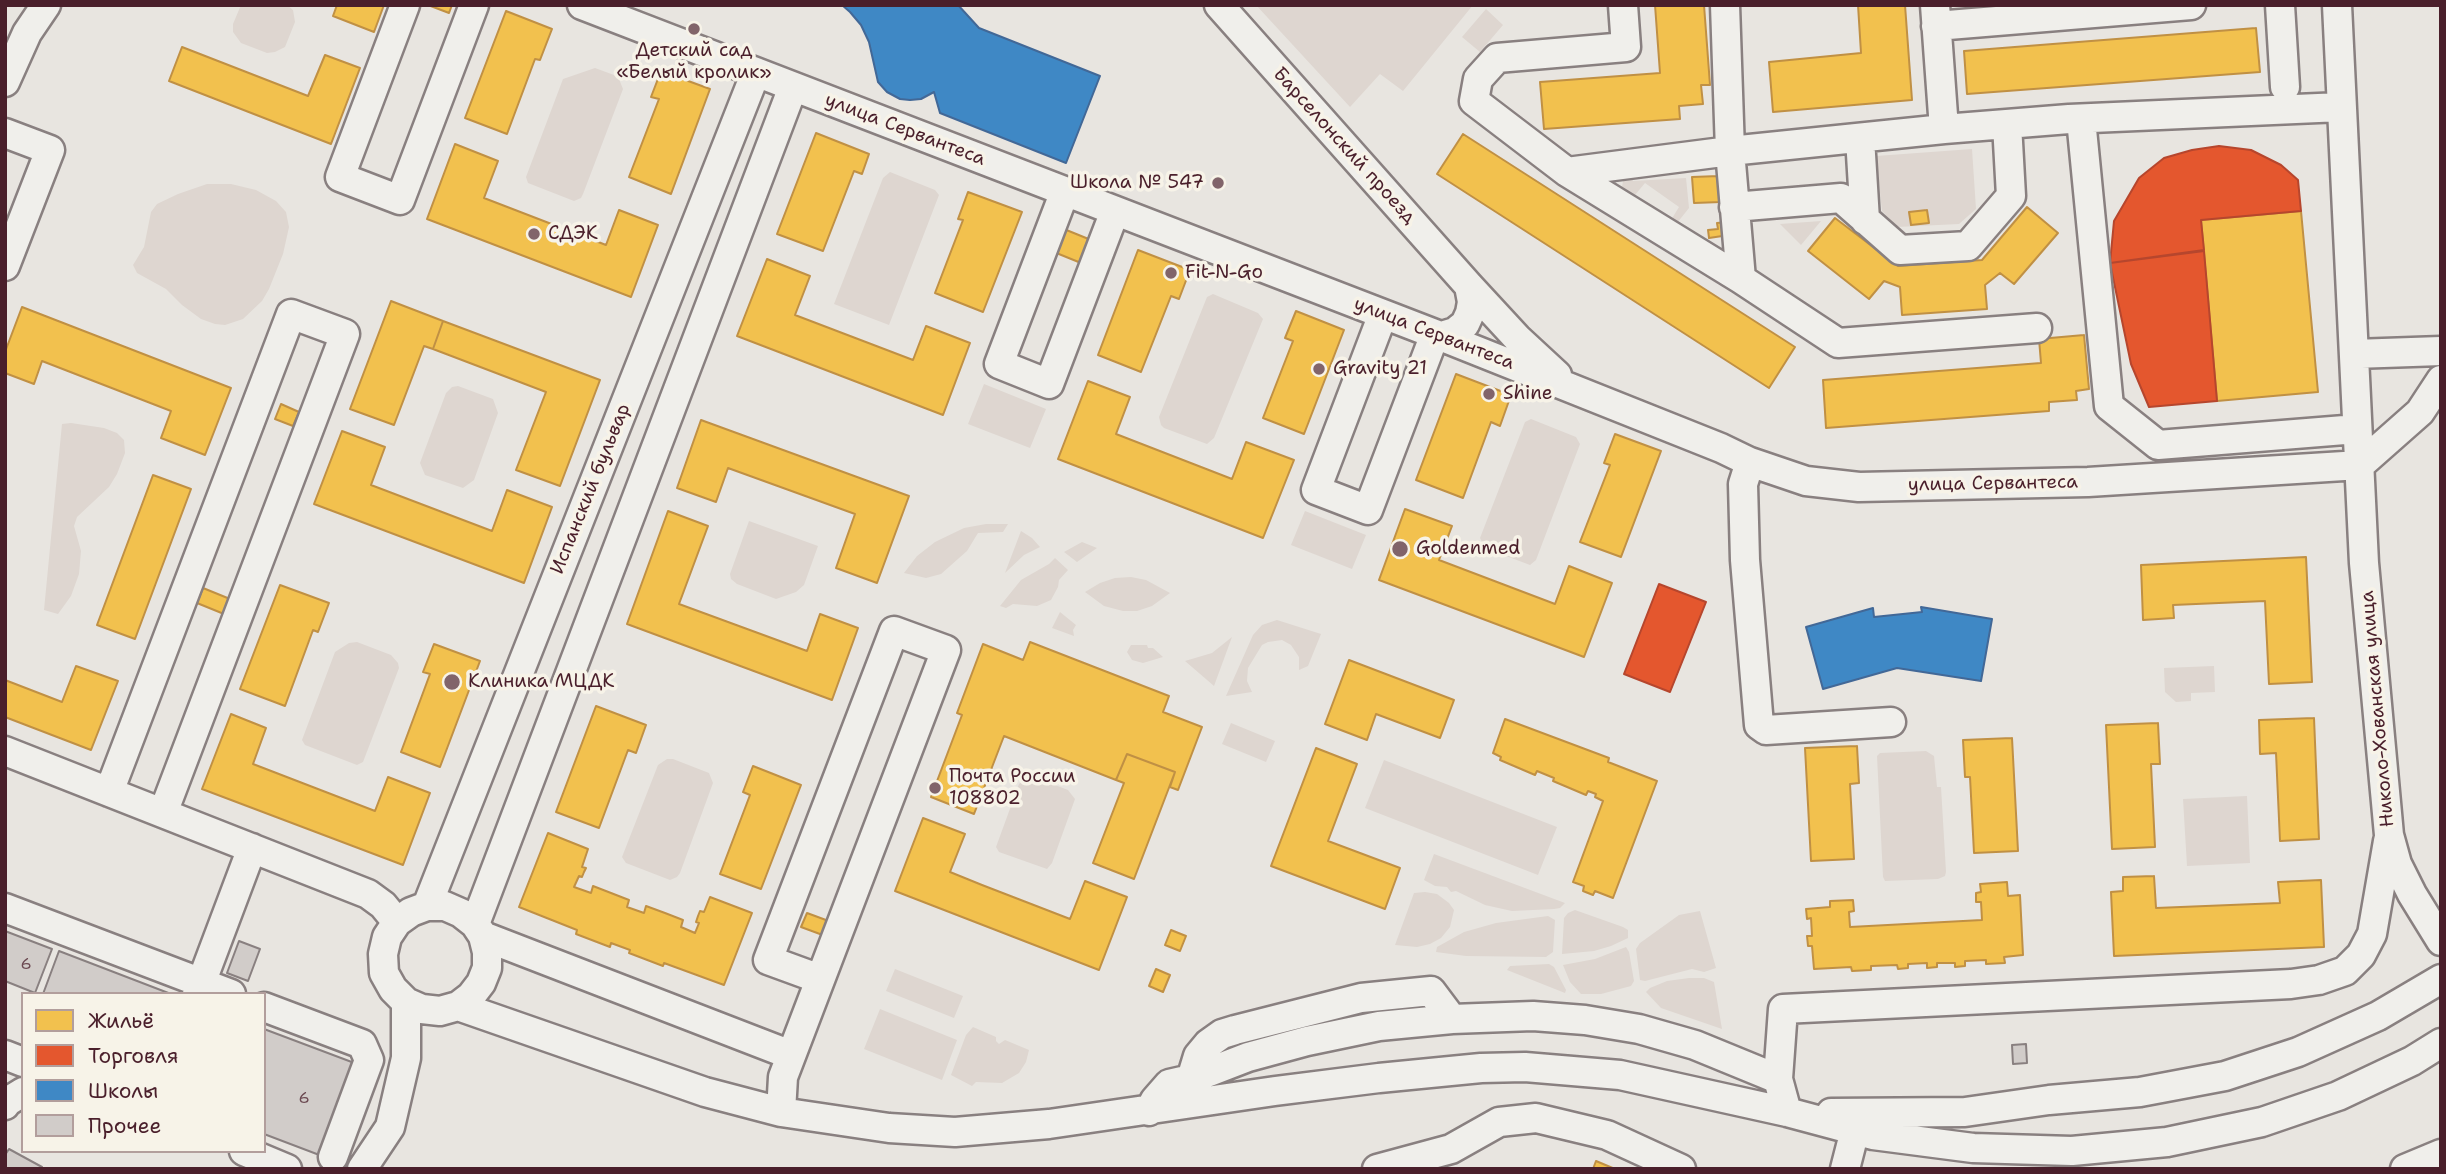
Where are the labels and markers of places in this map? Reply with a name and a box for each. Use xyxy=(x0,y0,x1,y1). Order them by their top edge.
marker: Детский сад «Белый кролик» xyxy=(686,21,702,37)
place label: Детский сад «Белый кролик» xyxy=(617,40,771,84)
place label: Школа № 547 xyxy=(1070,172,1204,194)
marker: Школа № 547 xyxy=(1210,175,1226,191)
place label: СДЭК xyxy=(548,223,598,245)
marker: СДЭК xyxy=(526,226,542,242)
place label: Fit-N-Go xyxy=(1185,262,1263,284)
marker: Fit-N-Go xyxy=(1163,265,1179,281)
place label: Gravity 21 xyxy=(1333,358,1427,380)
marker: Gravity 21 xyxy=(1311,361,1327,377)
place label: Shine xyxy=(1503,383,1553,405)
marker: Shine xyxy=(1481,386,1497,402)
place label: Goldenmed xyxy=(1416,538,1520,560)
marker: Goldenmed xyxy=(1390,539,1410,559)
place label: Клиника МЦДК xyxy=(468,671,614,693)
marker: Клиника МЦДК xyxy=(442,672,462,692)
place label: Почта России 108802 xyxy=(949,766,1075,810)
marker: Почта России 108802 xyxy=(927,780,943,796)

